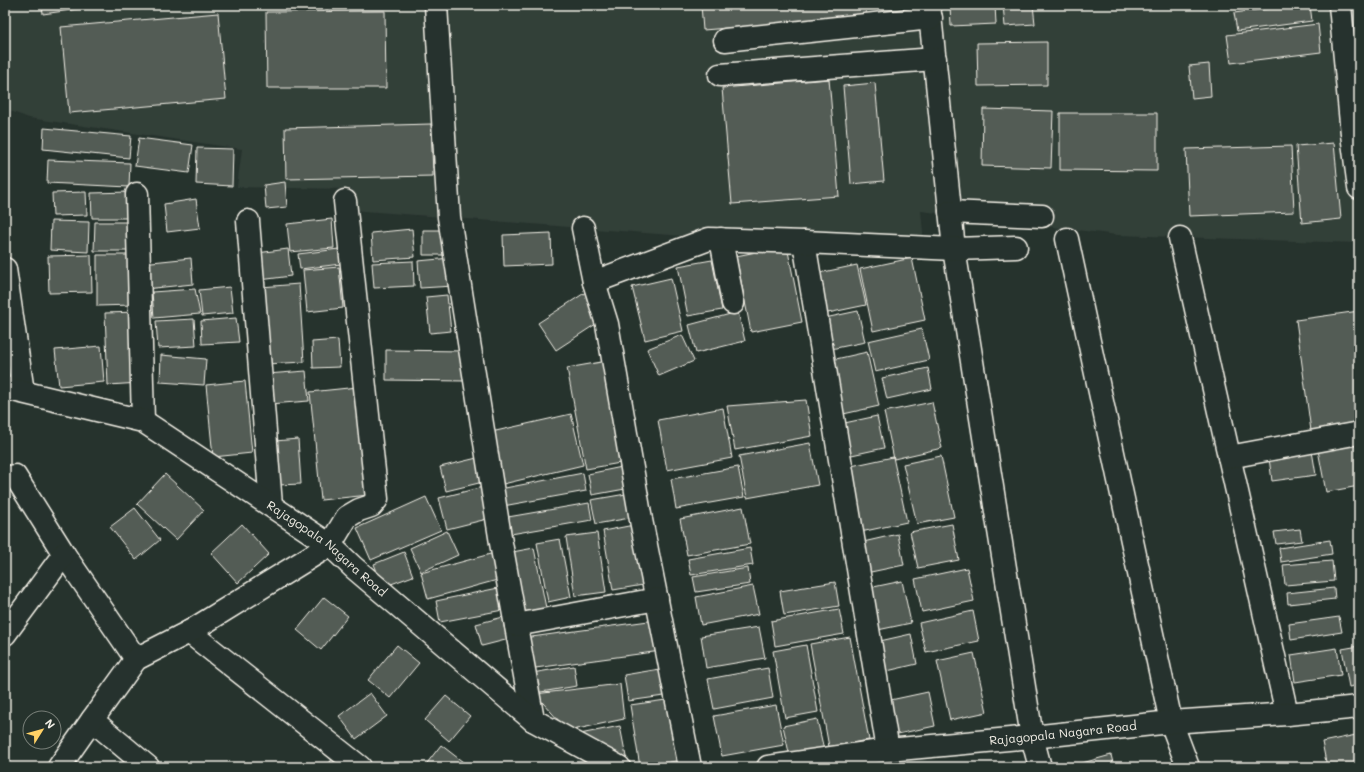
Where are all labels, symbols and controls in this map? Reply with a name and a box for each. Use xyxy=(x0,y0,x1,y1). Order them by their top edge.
street label: Rajagopala Nagara Road xyxy=(264,496,391,600)
north arrow xyxy=(22,710,62,750)
text: N xyxy=(42,716,59,732)
street label: Rajagopala Nagara Road xyxy=(989,717,1138,748)

